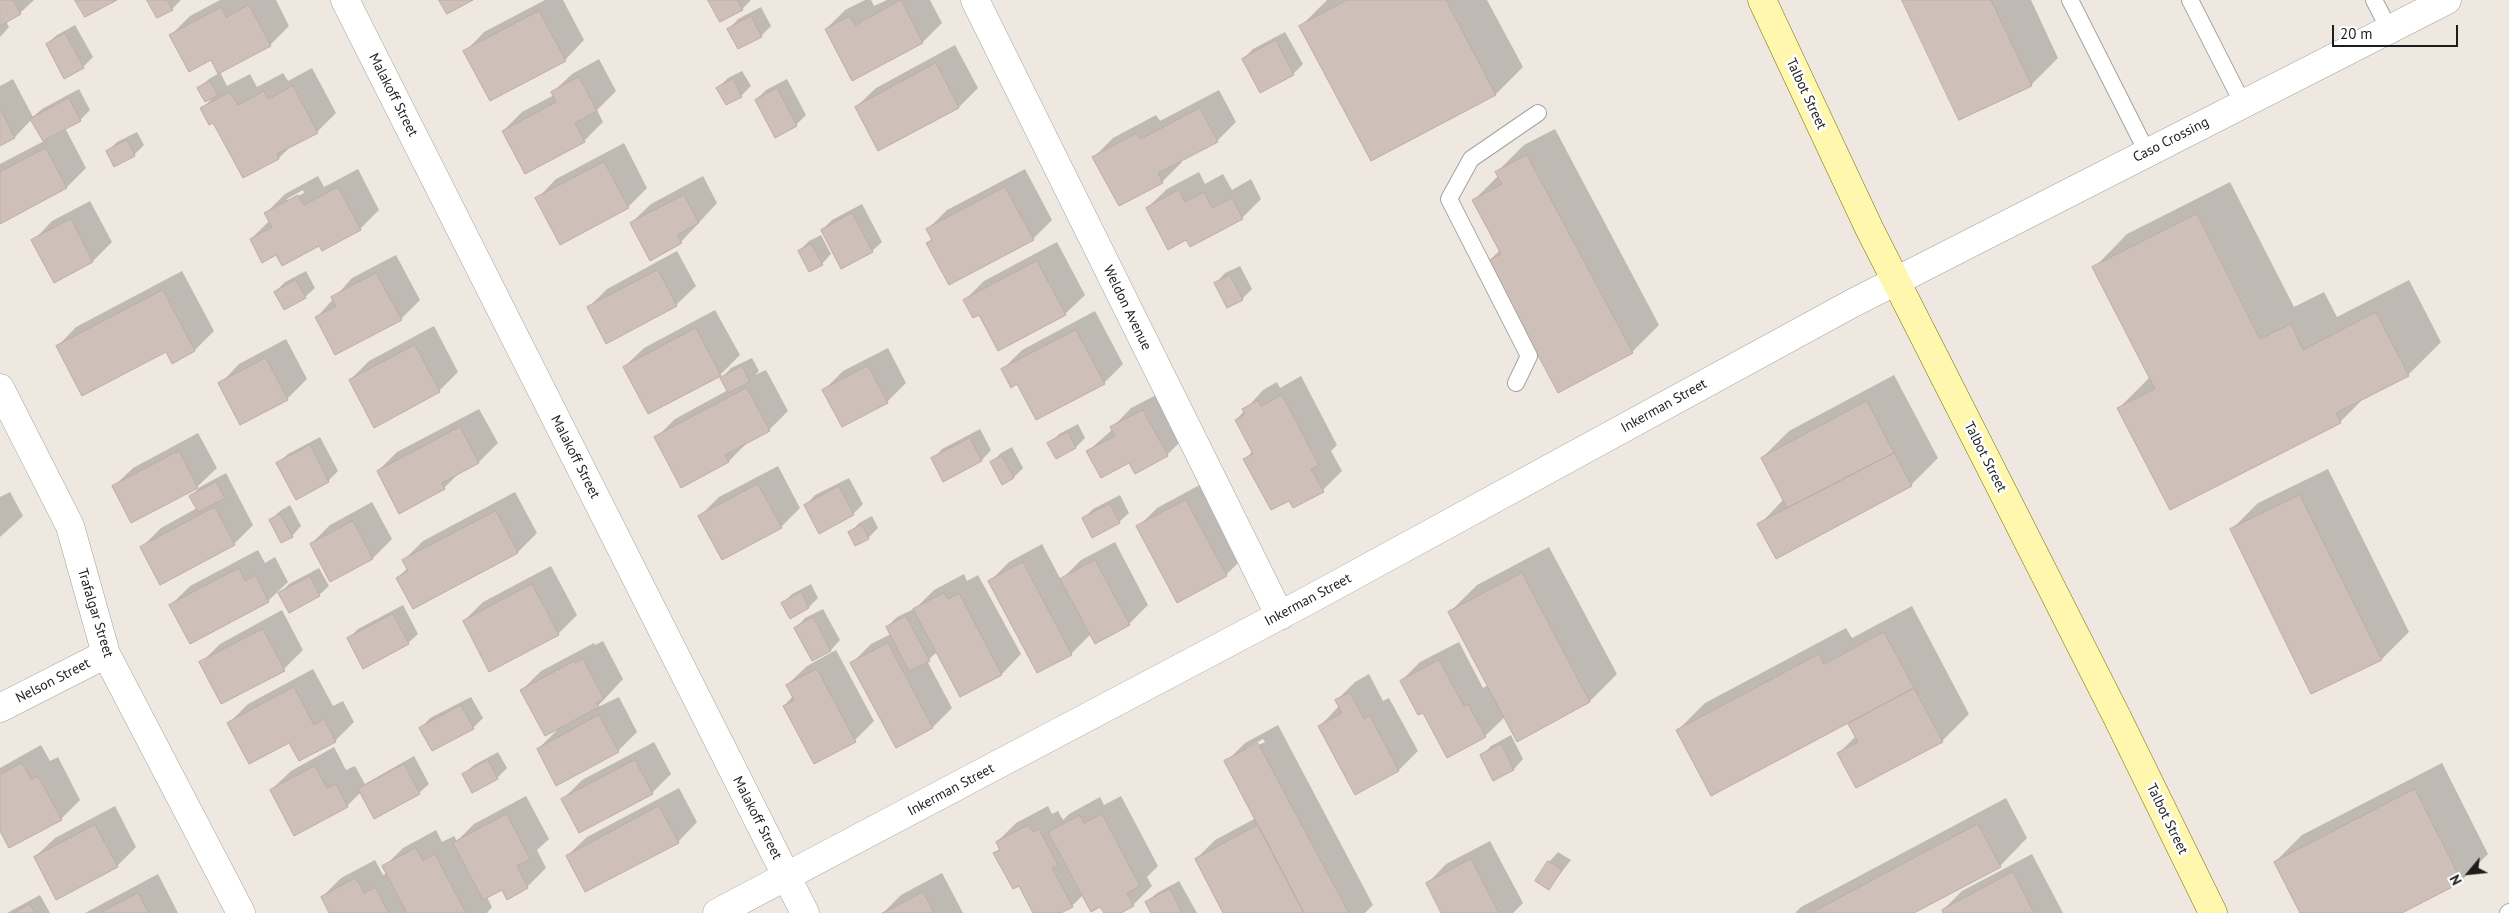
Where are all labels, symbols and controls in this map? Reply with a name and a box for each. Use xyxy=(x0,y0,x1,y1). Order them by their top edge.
scale bar xyxy=(2334,15,2460,47)
text: 20 m xyxy=(2340,24,2373,43)
street label: Malakoff Street xyxy=(365,50,421,140)
street label: Talbot Street xyxy=(1782,56,1830,132)
street label: Caso Crossing xyxy=(2130,114,2212,166)
street label: Weldon Avenue xyxy=(1099,263,1155,353)
street label: Inkerman Street xyxy=(1618,375,1710,437)
street label: Malakoff Street xyxy=(547,412,603,502)
street label: Talbot Street xyxy=(1960,419,2010,495)
street label: Trafalgar Street xyxy=(73,566,117,660)
street label: Inkerman Street xyxy=(1262,570,1354,630)
street label: Nelson Street xyxy=(13,655,93,707)
street label: Inkerman Street xyxy=(905,760,997,820)
street label: Malakoff Street xyxy=(729,773,785,863)
street label: Talbot Street xyxy=(2143,781,2191,857)
north arrow xyxy=(2444,848,2494,898)
text: N xyxy=(2446,872,2466,888)

